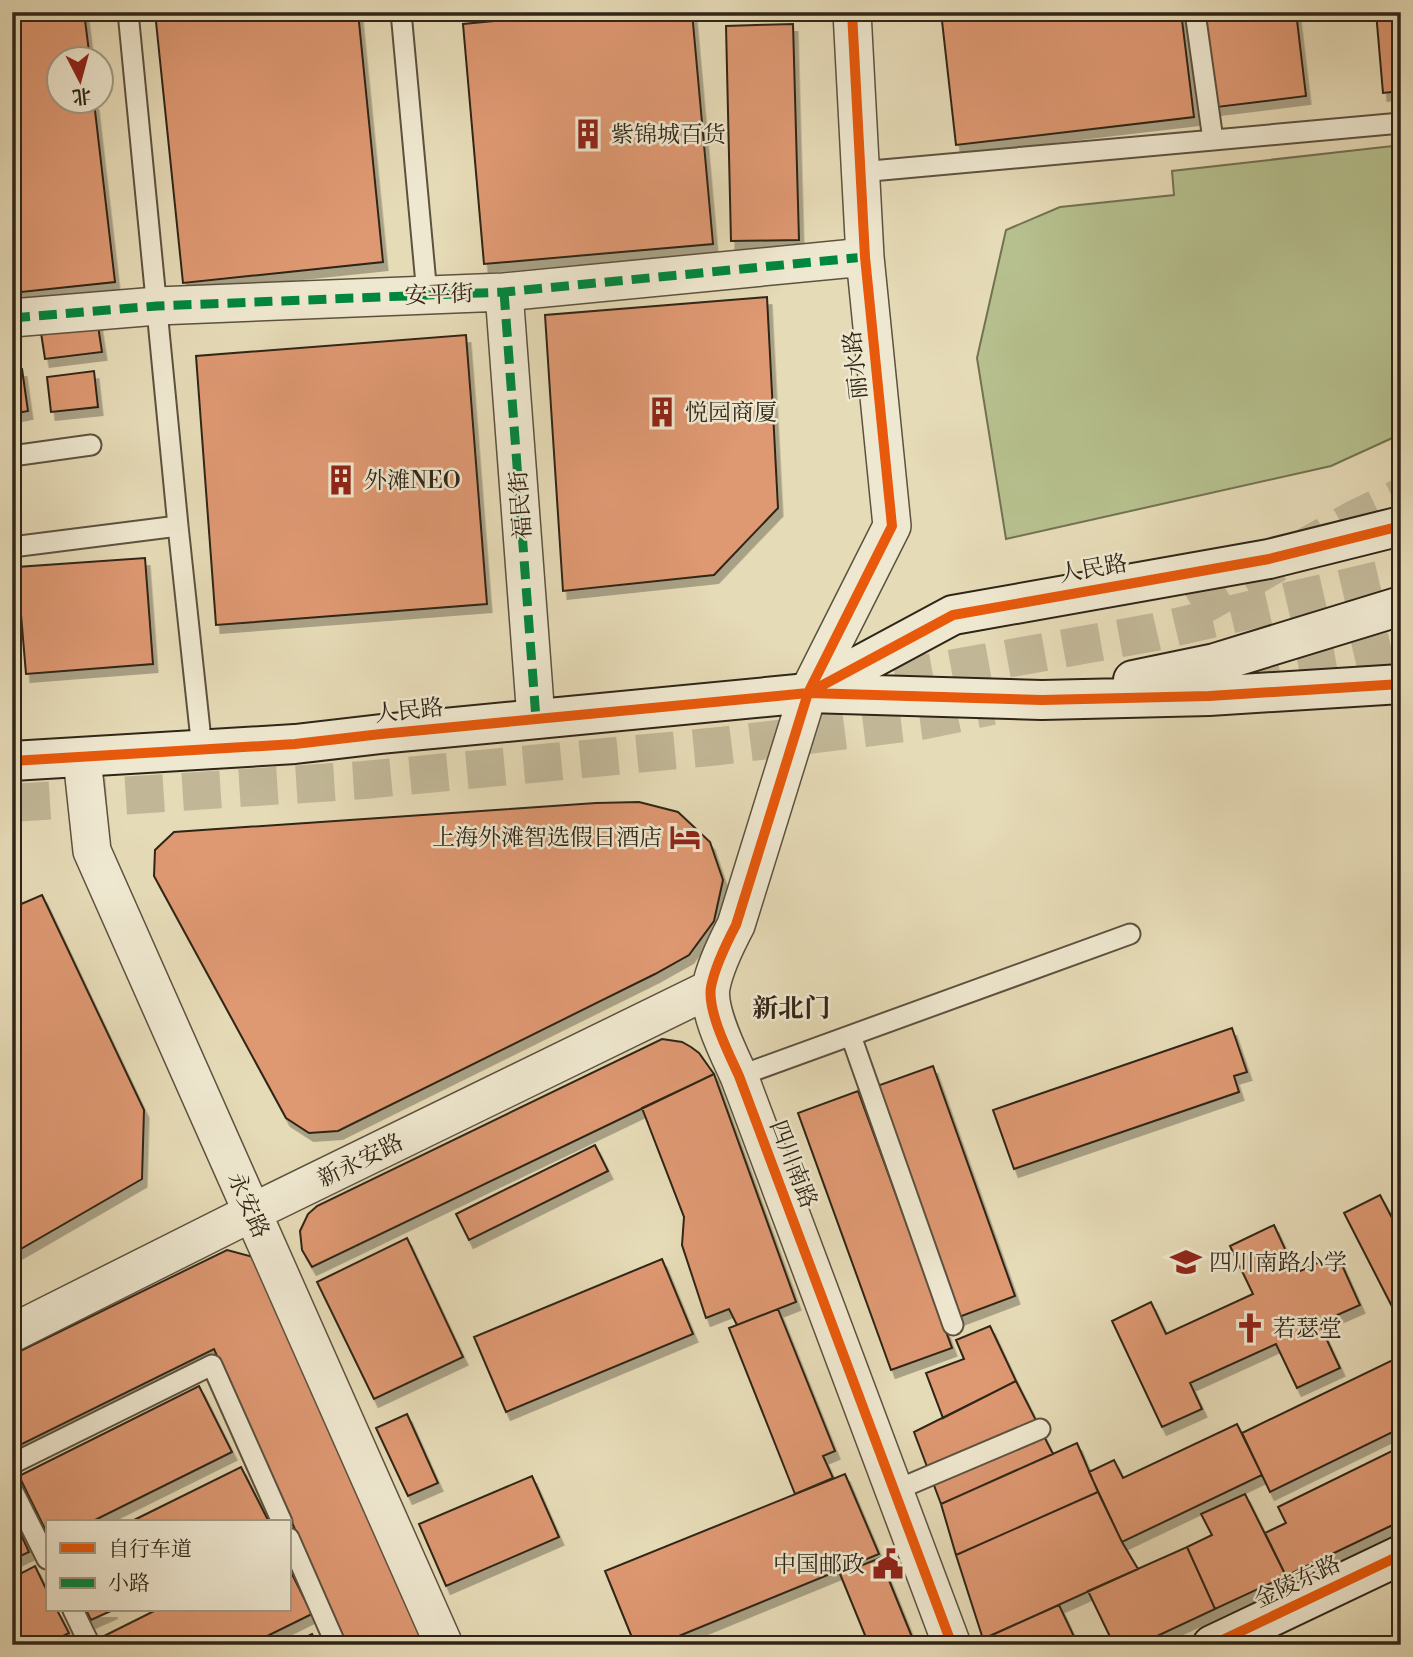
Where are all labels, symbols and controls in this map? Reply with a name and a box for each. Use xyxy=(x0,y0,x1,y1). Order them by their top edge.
north arrow xyxy=(46,46,116,116)
text: 北 xyxy=(71,83,92,109)
building icon: 紫锦城百货 xyxy=(571,117,605,151)
place label: 紫锦城百货 xyxy=(611,121,726,149)
street label: 安平街 xyxy=(404,280,474,310)
street label: 丽水路 xyxy=(838,329,874,401)
building icon: 悦园商厦 xyxy=(645,395,679,429)
place label: 悦园商厦 xyxy=(685,399,777,427)
building icon: 外滩NEO xyxy=(324,463,358,497)
place label: 外滩NEO xyxy=(364,467,461,495)
street label: 福民街 xyxy=(505,470,537,540)
street label: 人民路 xyxy=(1057,549,1130,589)
street label: 人民路 xyxy=(373,693,445,729)
hotel icon: 上海外滩智选假日酒店 xyxy=(668,820,702,854)
place label: 上海外滩智选假日酒店 xyxy=(432,824,662,852)
district label: 新北门 xyxy=(752,993,830,1025)
street label: 四川南路 xyxy=(764,1116,823,1212)
street label: 新永安路 xyxy=(313,1128,408,1194)
street label: 永安路 xyxy=(221,1168,275,1243)
school or university icon: 四川南路小学 xyxy=(1169,1245,1203,1279)
place label: 四川南路小学 xyxy=(1209,1249,1347,1277)
church icon: 若瑟堂 xyxy=(1233,1311,1267,1345)
place label: 若瑟堂 xyxy=(1273,1315,1342,1343)
legend xyxy=(46,1520,290,1612)
text: 自行车道 xyxy=(108,1537,192,1563)
public building icon: 中国邮政 xyxy=(871,1547,905,1581)
street label: 金陵东路 xyxy=(1250,1550,1345,1614)
place label: 中国邮政 xyxy=(773,1551,865,1579)
text: 小路 xyxy=(108,1571,150,1597)

